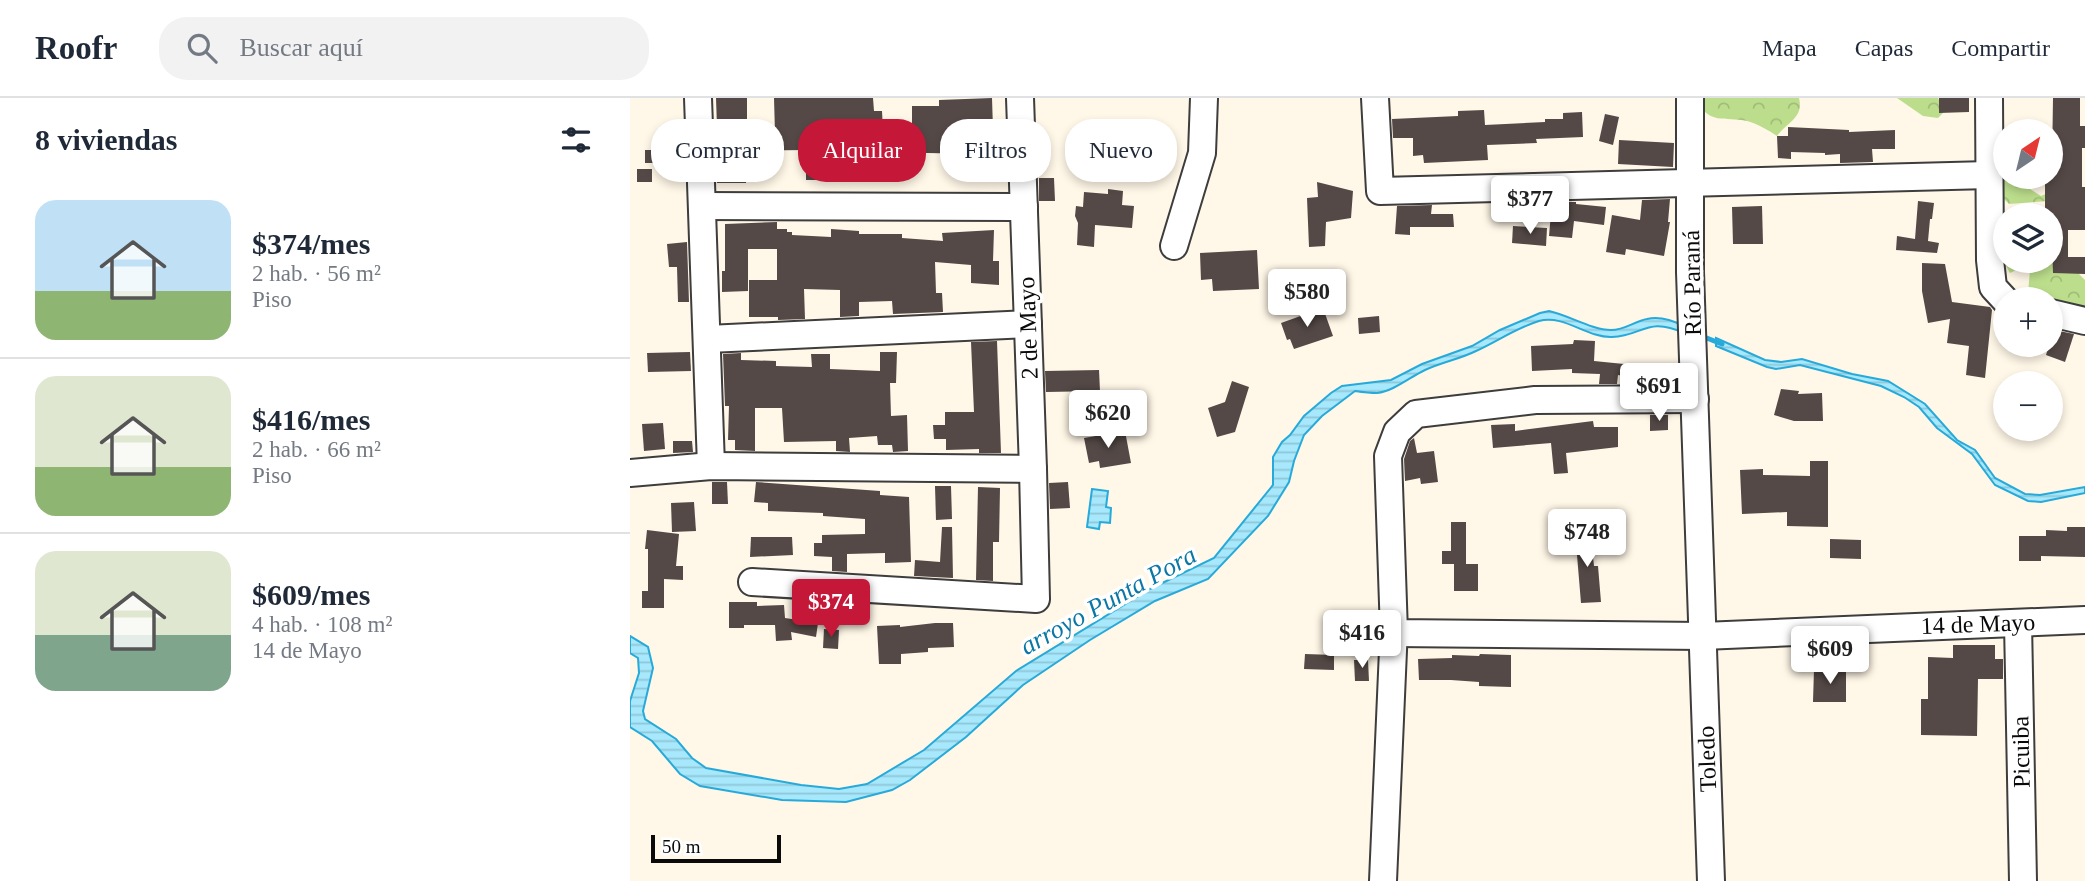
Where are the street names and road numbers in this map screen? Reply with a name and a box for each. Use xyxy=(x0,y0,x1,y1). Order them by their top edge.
street label: Río Paraná xyxy=(1678,229,1706,336)
street label: 2 de Mayo xyxy=(1013,276,1043,380)
street label: 14 de Mayo xyxy=(1920,609,2036,639)
street label: Picuiba xyxy=(2007,715,2035,788)
street label: Toledo xyxy=(1693,725,1721,793)

